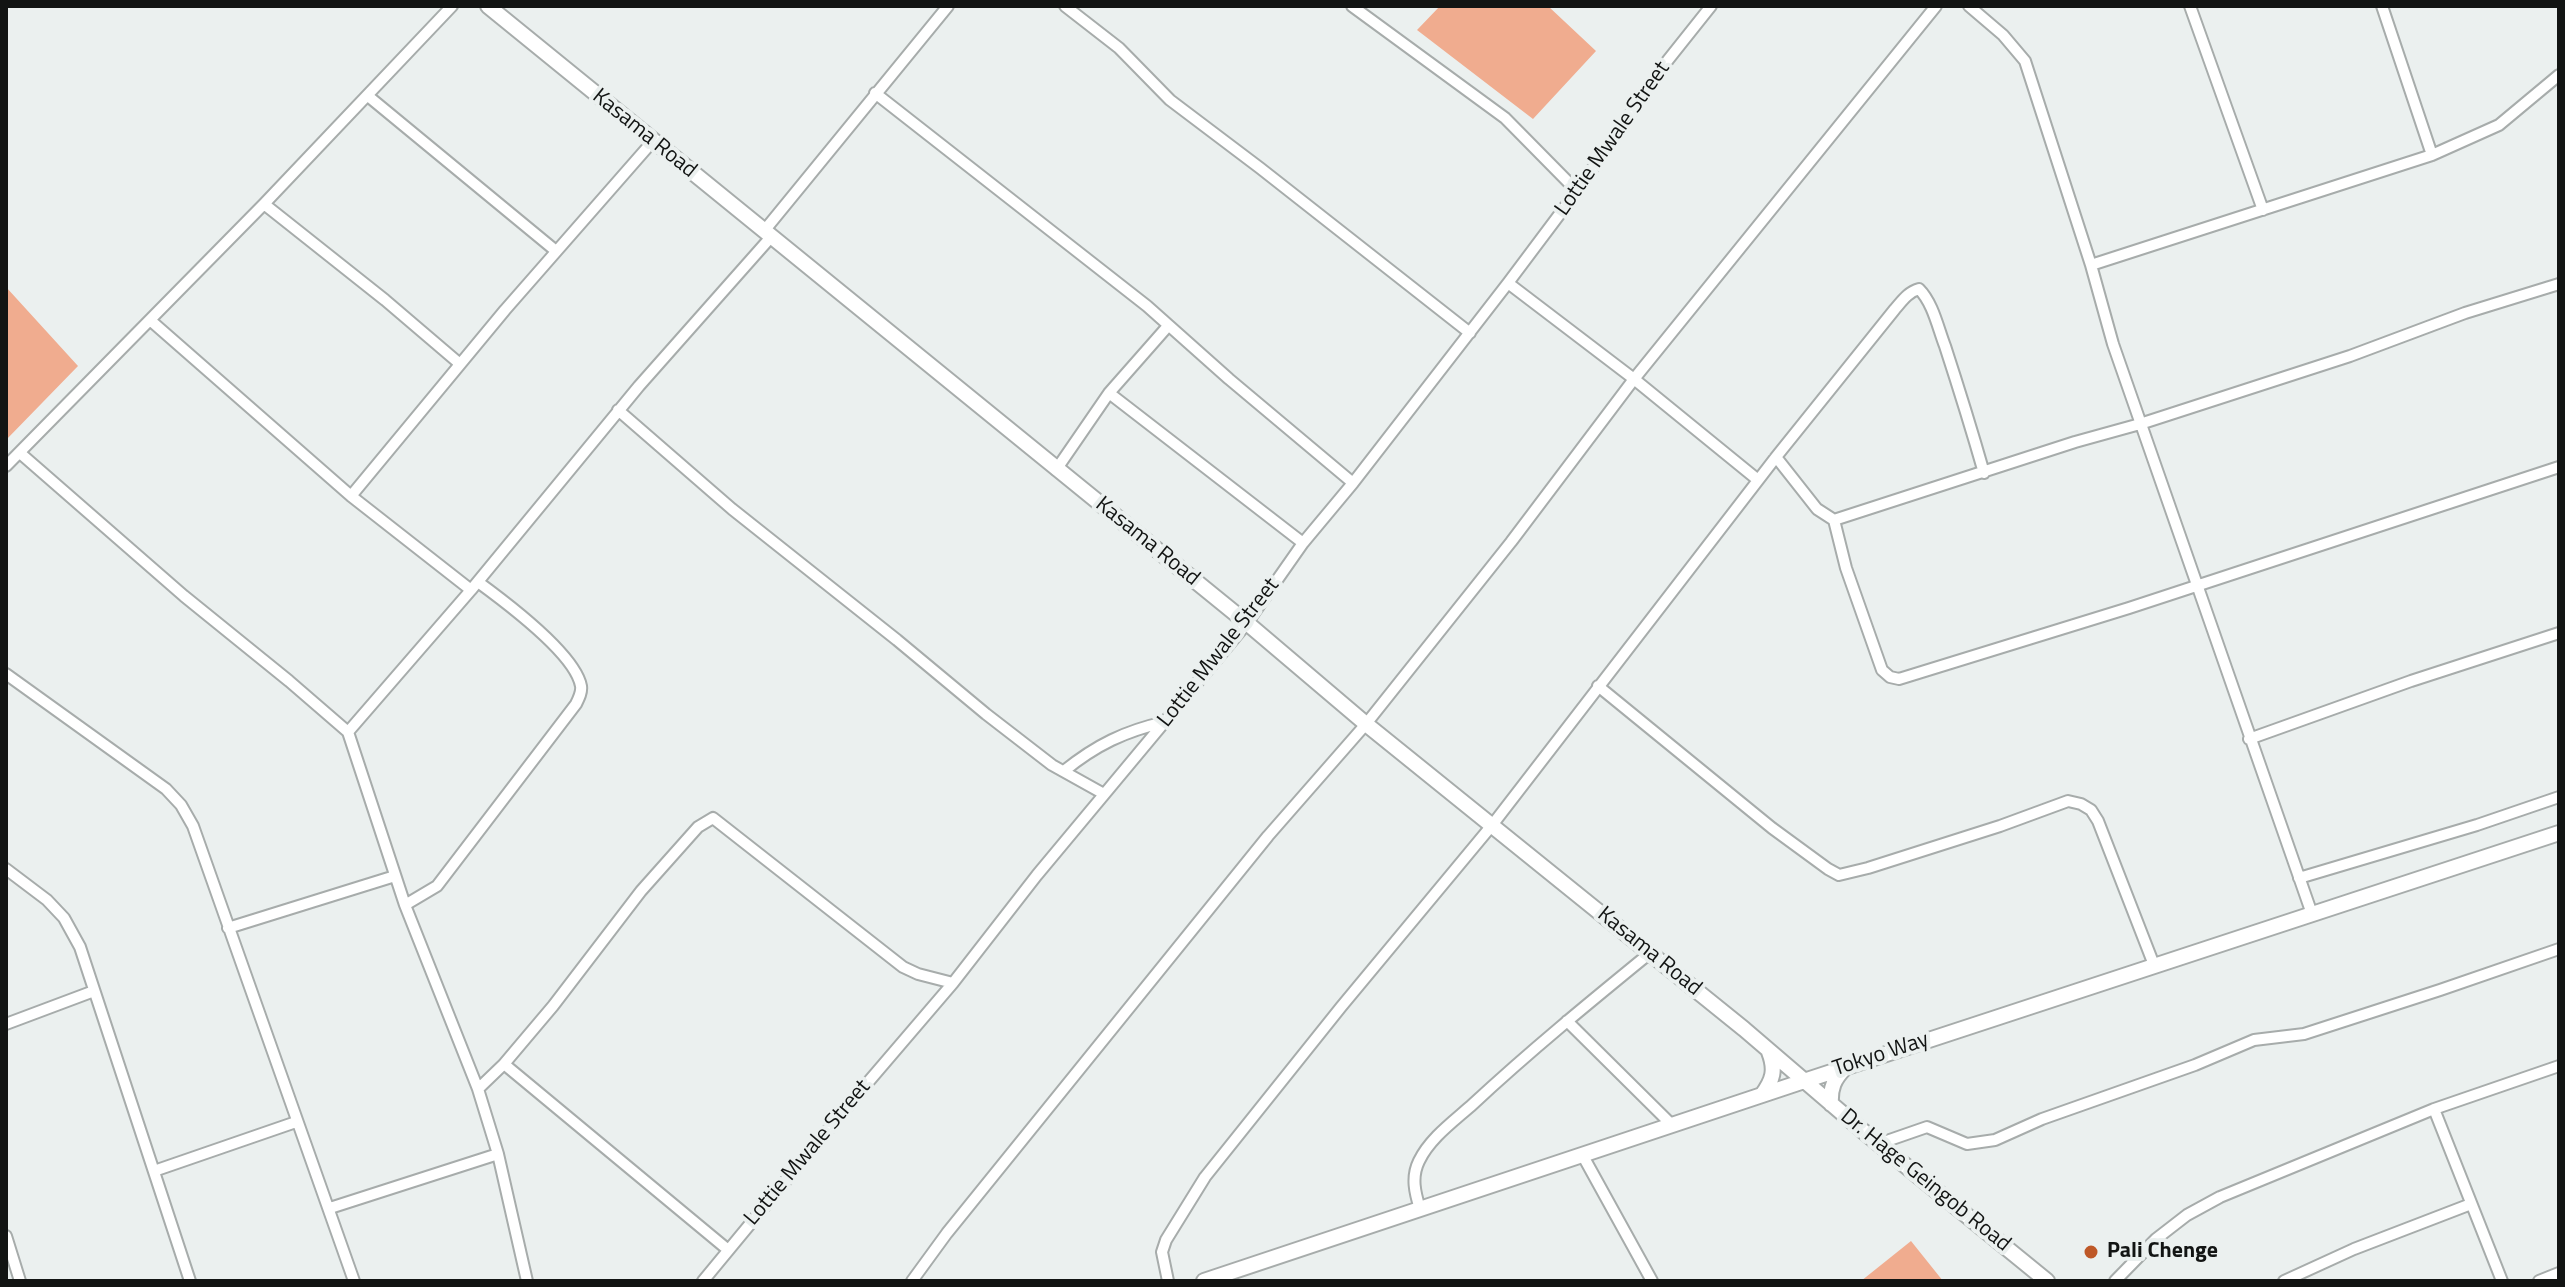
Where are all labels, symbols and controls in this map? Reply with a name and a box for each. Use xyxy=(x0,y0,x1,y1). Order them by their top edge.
street label: Lottie Mwale Street xyxy=(1550,57,1676,221)
street label: Kasama Road xyxy=(586,84,702,184)
street label: Kasama Road xyxy=(1089,492,1205,592)
street label: Lottie Mwale Street xyxy=(1153,573,1285,733)
street label: Kasama Road xyxy=(1591,902,1707,1002)
street label: Tokyo Way xyxy=(1830,1027,1932,1083)
street label: Lottie Mwale Street xyxy=(739,1075,877,1231)
street label: Dr. Hage Geingob Road xyxy=(1834,1104,2016,1258)
place label: Pali Chenge xyxy=(2107,1239,2218,1265)
marker: Pali Chenge xyxy=(2082,1243,2100,1261)

